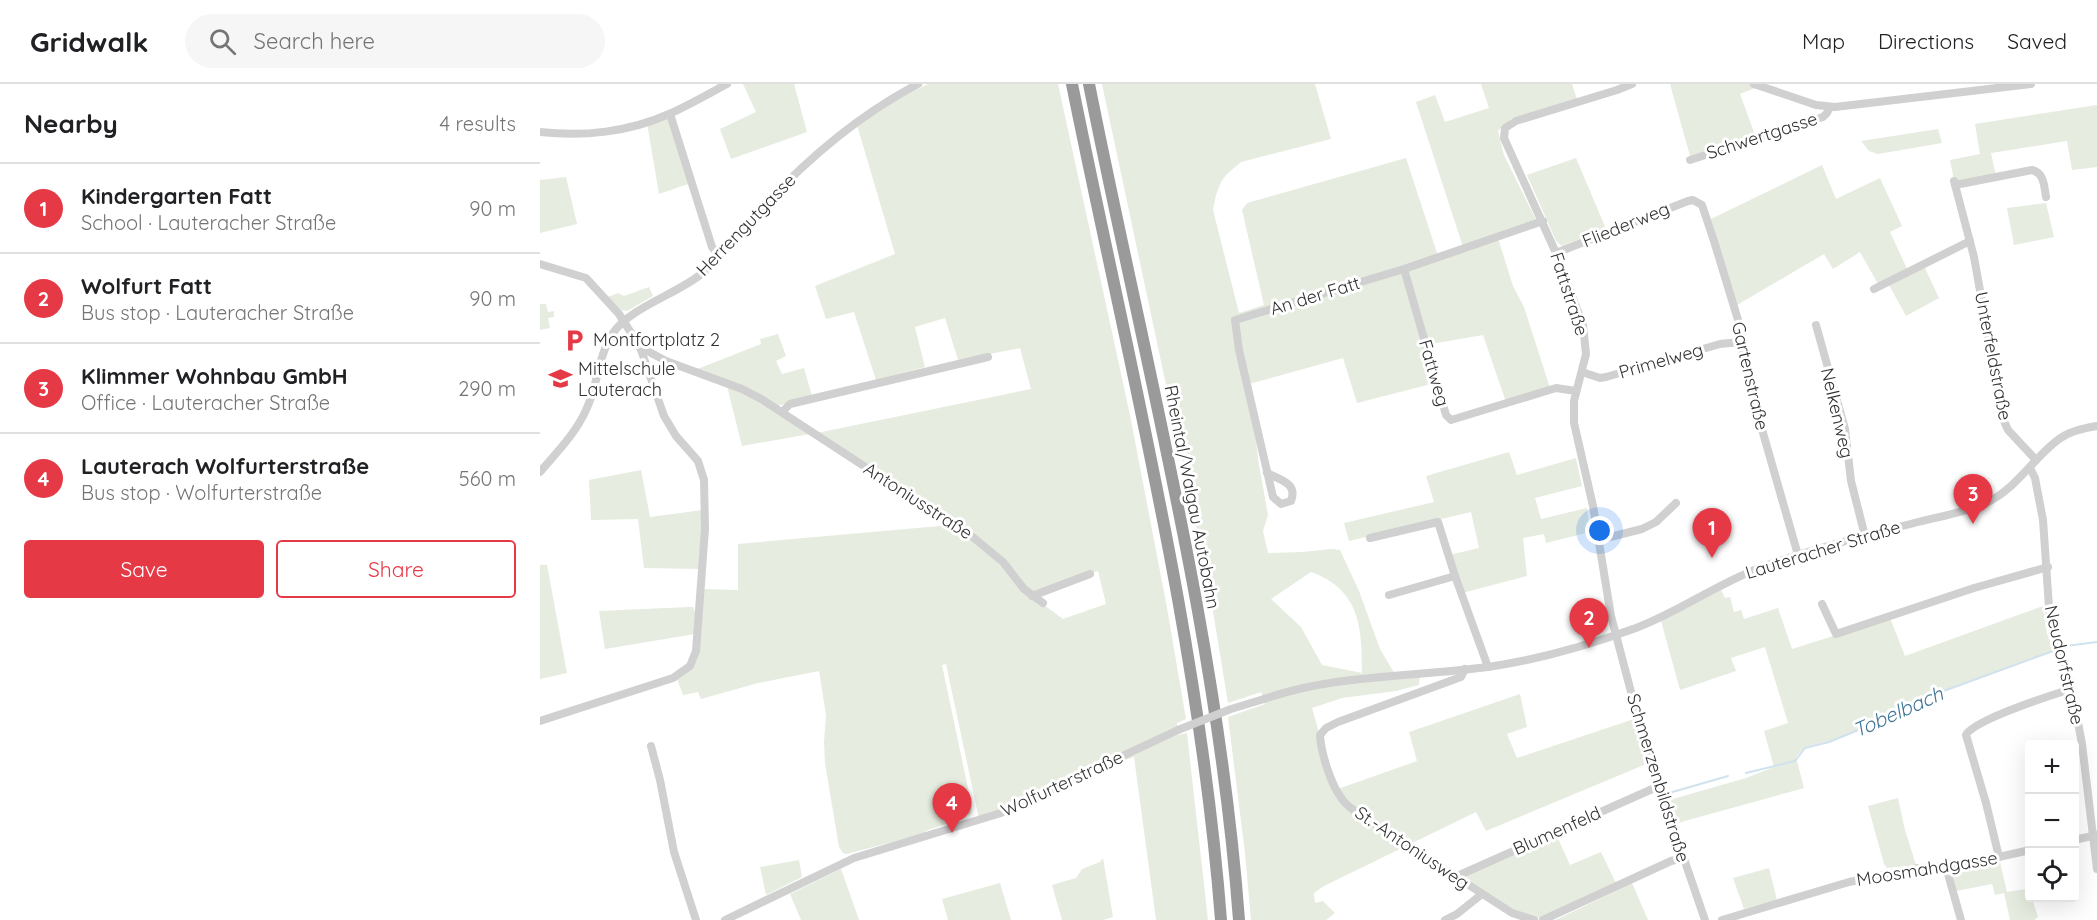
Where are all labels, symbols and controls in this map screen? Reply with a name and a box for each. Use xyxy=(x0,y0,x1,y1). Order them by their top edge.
search box xyxy=(185,14,605,68)
text: Gridwalk xyxy=(30,24,149,59)
icon: search xyxy=(206,25,239,58)
text: Search here xyxy=(254,27,375,55)
text: Map xyxy=(1802,28,1845,54)
text: Directions xyxy=(1878,28,1974,54)
text: Saved xyxy=(2007,28,2067,54)
text: Nearby xyxy=(24,107,118,140)
street label: Schwertgasse xyxy=(1703,107,1820,164)
text: 4 results xyxy=(440,111,516,136)
street label: Herrengutgasse xyxy=(691,169,800,281)
text: Kindergarten Fatt xyxy=(81,182,272,210)
text: 1 xyxy=(40,196,47,221)
text: 90 m xyxy=(469,196,516,221)
street label: Fliederweg xyxy=(1579,197,1673,252)
text: School · Lauteracher Straße xyxy=(81,210,336,235)
street label: Fattstraße xyxy=(1545,249,1594,339)
street label: An der Fatt xyxy=(1267,271,1363,320)
text: Wolfurt Fatt xyxy=(81,272,212,300)
text: 2 xyxy=(38,286,49,311)
text: 90 m xyxy=(469,286,516,311)
street label: Unterfeldstraße xyxy=(1970,290,2017,422)
text: Bus stop · Lauteracher Straße xyxy=(81,300,354,325)
street label: Gartenstraße xyxy=(1727,319,1774,432)
parking icon: Montfortplatz 2 xyxy=(562,327,588,353)
place label: Montfortplatz 2 xyxy=(593,328,720,351)
street label: Fattweg xyxy=(1414,337,1455,409)
street label: Primelweg xyxy=(1616,337,1706,384)
place label: Mittelschule Lauterach xyxy=(578,357,676,401)
text: Klimmer Wohnbau GmbH xyxy=(81,362,348,390)
street label: Nelkenweg xyxy=(1816,365,1859,460)
school or university icon: Mittelschule Lauterach xyxy=(547,366,573,392)
text: 3 xyxy=(38,376,49,401)
text: 290 m xyxy=(458,376,516,401)
street label: Rheintal/Walgau Autobahn xyxy=(1160,383,1225,611)
text: Office · Lauteracher Straße xyxy=(81,390,330,415)
text: Lauterach Wolfurterstraße xyxy=(81,452,369,480)
street label: Antoniusstraße xyxy=(860,457,977,544)
text: 4 xyxy=(38,466,49,491)
text: 560 m xyxy=(459,466,516,491)
pin: 3 xyxy=(1954,474,1992,524)
text: Bus stop · Wolfurterstraße xyxy=(81,480,322,505)
pin: 1 xyxy=(1692,508,1732,558)
street label: Lauteracher Straße xyxy=(1743,515,1903,584)
your location xyxy=(1585,516,1614,545)
button: Save xyxy=(24,540,264,598)
button: Share xyxy=(276,540,516,598)
pin: 2 xyxy=(1570,598,1608,648)
street label: Neudorfstraße xyxy=(2040,603,2089,727)
water label: Tobelbach xyxy=(1849,680,1947,742)
street label: Schmerzenbildstraße xyxy=(1622,691,1695,865)
map controls xyxy=(2025,740,2079,902)
button: + xyxy=(2025,740,2079,794)
street label: Wolfurterstraße xyxy=(997,745,1127,822)
pin: 4 xyxy=(932,784,972,833)
button: − xyxy=(2025,794,2079,848)
street label: St.-Antoniusweg xyxy=(1351,801,1474,894)
street label: Blumenfeld xyxy=(1509,801,1604,860)
street label: Moosmahdgasse xyxy=(1855,846,1999,891)
button: locate xyxy=(2025,848,2079,902)

